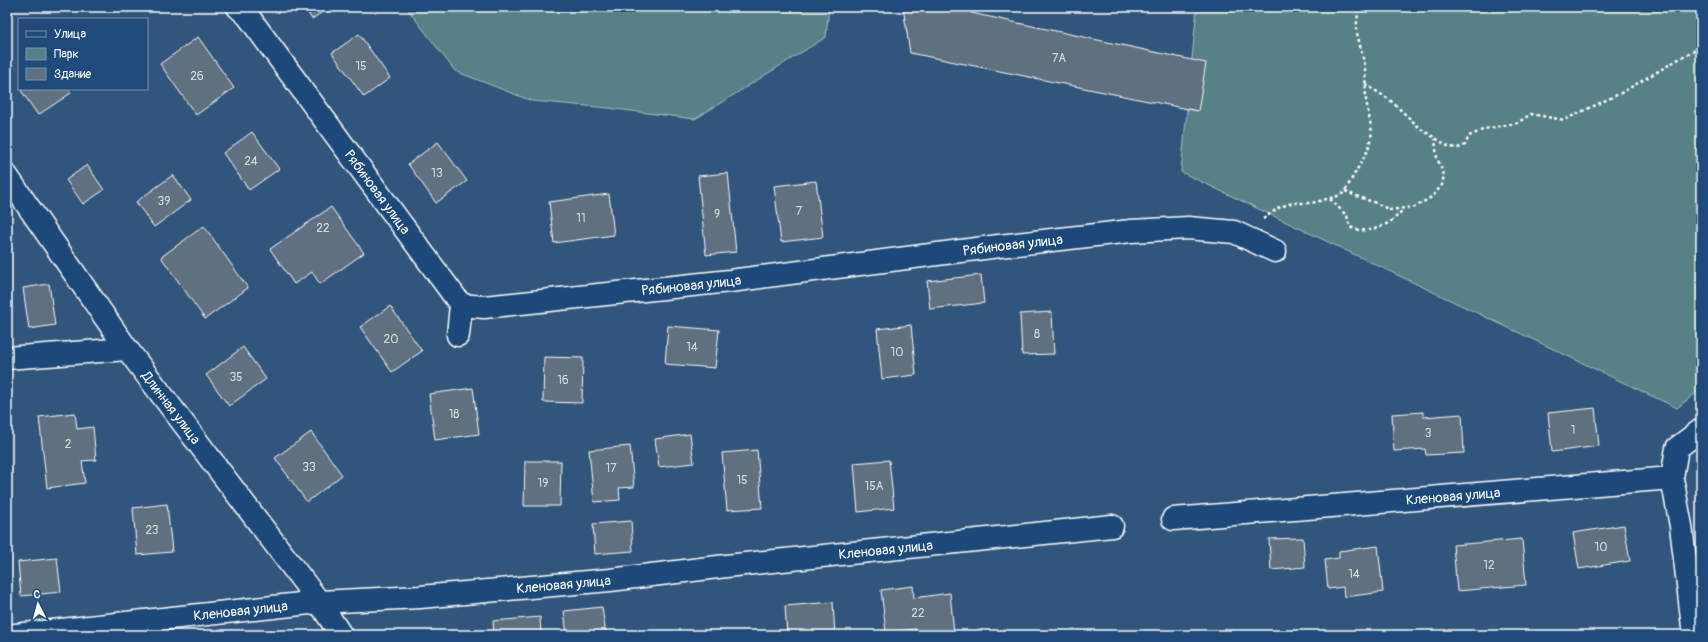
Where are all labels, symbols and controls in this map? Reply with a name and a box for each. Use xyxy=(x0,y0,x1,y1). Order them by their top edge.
legend xyxy=(18,18,148,90)
text: Улица xyxy=(54,27,86,42)
text: Парк xyxy=(54,47,79,62)
house number: 7А xyxy=(1052,51,1066,66)
house number: 15 xyxy=(355,59,367,74)
text: Здание xyxy=(54,67,91,82)
house number: 26 xyxy=(190,69,204,84)
street label: Рябиновая улица xyxy=(341,147,414,237)
house number: 24 xyxy=(244,154,258,169)
house number: 13 xyxy=(431,166,443,181)
house number: 39 xyxy=(158,194,170,209)
house number: 7 xyxy=(796,204,803,219)
house number: 9 xyxy=(714,207,720,222)
house number: 11 xyxy=(576,211,586,226)
house number: 22 xyxy=(316,221,330,236)
street label: Рябиновая улица xyxy=(962,230,1064,259)
street label: Рябиновая улица xyxy=(641,271,742,299)
house number: 8 xyxy=(1034,327,1040,342)
house number: 20 xyxy=(384,332,398,347)
house number: 14 xyxy=(686,340,698,355)
house number: 10 xyxy=(891,345,903,360)
street label: Длинная улица xyxy=(138,367,204,447)
house number: 35 xyxy=(229,370,243,385)
house number: 16 xyxy=(557,373,569,388)
house number: 18 xyxy=(449,407,459,422)
house number: 1 xyxy=(1571,423,1575,438)
house number: 3 xyxy=(1425,426,1432,441)
house number: 2 xyxy=(65,437,72,452)
house number: 33 xyxy=(302,460,316,475)
house number: 17 xyxy=(605,461,617,476)
house number: 15 xyxy=(736,473,748,488)
house number: 19 xyxy=(538,476,548,491)
house number: 15А xyxy=(865,479,884,494)
street label: Кленовая улица xyxy=(1405,484,1501,508)
house number: 23 xyxy=(145,523,159,538)
street label: Кленовая улица xyxy=(838,536,934,563)
house number: 10 xyxy=(1595,540,1607,555)
house number: 12 xyxy=(1483,558,1495,573)
house number: 14 xyxy=(1348,567,1360,582)
street label: Кленовая улица xyxy=(516,571,611,597)
north arrow xyxy=(18,584,58,624)
text: С xyxy=(33,588,41,601)
street label: Кленовая улица xyxy=(193,597,289,624)
house number: 22 xyxy=(911,606,925,621)

